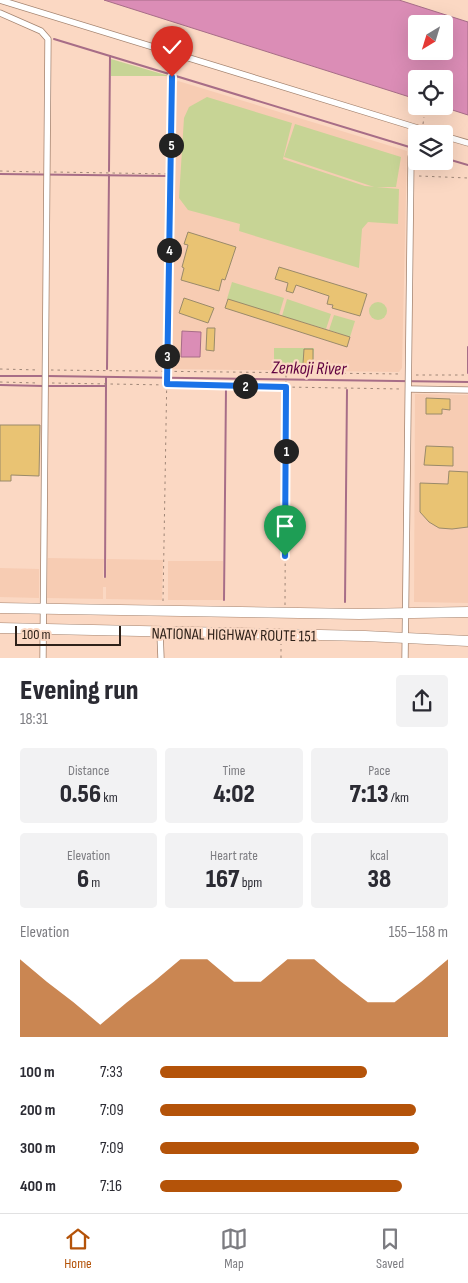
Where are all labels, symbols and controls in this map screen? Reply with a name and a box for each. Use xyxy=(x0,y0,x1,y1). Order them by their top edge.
north arrow xyxy=(408,15,452,60)
map controls xyxy=(408,15,453,170)
pin xyxy=(151,26,193,77)
icon: check xyxy=(158,33,186,61)
button: locate xyxy=(408,70,453,115)
button: layers xyxy=(408,125,453,170)
pin: 5 xyxy=(158,132,184,158)
text: 5 xyxy=(168,137,175,154)
pin: 4 xyxy=(156,238,182,262)
text: 4 xyxy=(166,242,173,259)
pin: 3 xyxy=(154,344,180,368)
text: 3 xyxy=(164,348,171,365)
water label: Zenkoji River xyxy=(271,357,347,380)
pin: 2 xyxy=(232,374,258,398)
text: 2 xyxy=(242,378,249,395)
pin: 1 xyxy=(274,438,298,464)
text: 1 xyxy=(284,443,289,460)
pin xyxy=(264,505,306,556)
icon: arrive xyxy=(271,512,299,540)
scale bar xyxy=(15,623,121,646)
street label: NATIONAL HIGHWAY ROUTE 151 xyxy=(151,625,317,646)
text: 100 m xyxy=(22,626,51,643)
text: Evening run xyxy=(20,674,138,707)
button: share xyxy=(396,675,448,727)
text: 18:31 xyxy=(20,710,48,729)
text: Distance xyxy=(68,762,109,779)
text: Time xyxy=(223,762,245,779)
text: Pace xyxy=(368,762,390,779)
text: 0.56 xyxy=(60,779,101,810)
text: 4:02 xyxy=(213,779,255,810)
text: 7:13 xyxy=(350,779,389,810)
text: km xyxy=(101,789,118,806)
text: /km xyxy=(389,789,409,806)
text: Elevation xyxy=(67,847,110,864)
text: Heart rate xyxy=(210,847,258,864)
text: kcal xyxy=(370,847,389,864)
text: 6 xyxy=(77,864,89,895)
text: 167 xyxy=(206,864,239,895)
text: 38 xyxy=(367,864,391,895)
text: m xyxy=(89,874,100,891)
text: bpm xyxy=(239,874,262,891)
text: Elevation xyxy=(20,923,69,942)
text: 155–158 m xyxy=(389,923,448,942)
text: 100 m xyxy=(20,1063,55,1082)
text: 7:33 xyxy=(100,1063,123,1082)
text: 200 m xyxy=(20,1101,55,1120)
text: 7:09 xyxy=(100,1101,124,1120)
text: 300 m xyxy=(20,1139,56,1158)
text: 7:09 xyxy=(100,1139,124,1158)
text: 400 m xyxy=(20,1177,56,1196)
text: 7:16 xyxy=(100,1177,122,1196)
tab: Home xyxy=(64,1225,92,1272)
tab: Map xyxy=(220,1225,248,1272)
tab: Saved xyxy=(376,1225,404,1272)

